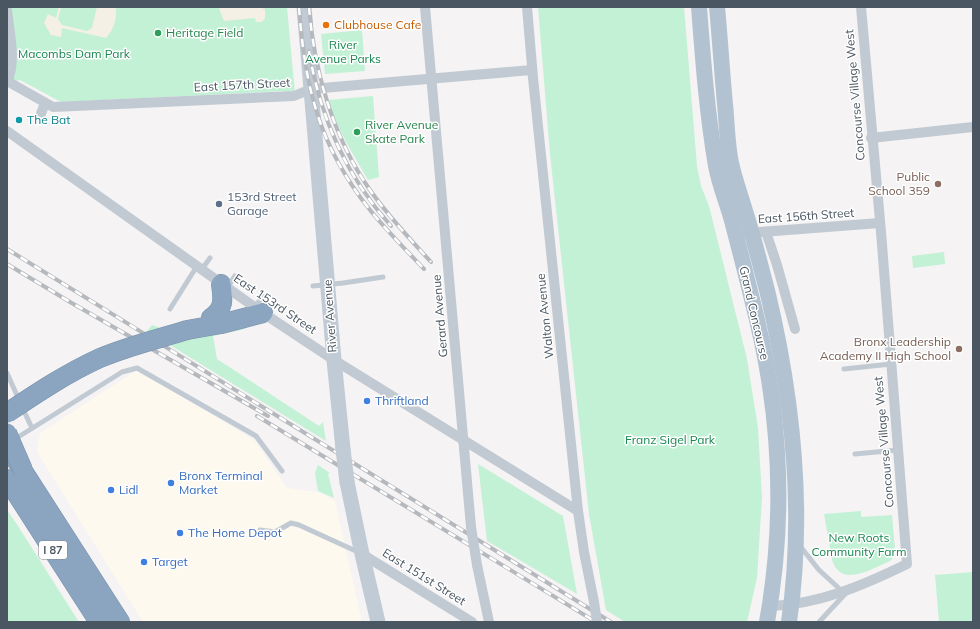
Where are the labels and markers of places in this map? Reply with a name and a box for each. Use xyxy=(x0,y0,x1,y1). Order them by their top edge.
place label: Clubhouse Cafe xyxy=(334,17,421,32)
marker: Clubhouse Cafe xyxy=(321,20,331,30)
place label: Heritage Field xyxy=(166,25,243,40)
marker: Heritage Field xyxy=(153,28,163,38)
place label: The Bat xyxy=(27,112,71,127)
marker: The Bat xyxy=(14,115,24,125)
place label: River Avenue Skate Park xyxy=(365,117,438,146)
marker: River Avenue Skate Park xyxy=(352,127,362,137)
place label: Public School 359 xyxy=(868,169,930,198)
marker: Public School 359 xyxy=(933,179,943,189)
place label: 153rd Street Garage xyxy=(227,189,296,218)
marker: 153rd Street Garage xyxy=(214,199,224,209)
place label: Bronx Leadership Academy II High School xyxy=(820,334,951,363)
marker: Bronx Leadership Academy II High School xyxy=(954,344,964,354)
place label: Thriftland xyxy=(375,393,429,408)
marker: Thriftland xyxy=(362,396,372,406)
place label: Bronx Terminal Market xyxy=(179,468,263,497)
marker: Bronx Terminal Market xyxy=(166,478,176,488)
place label: Lidl xyxy=(119,482,138,497)
marker: Lidl xyxy=(106,485,116,495)
place label: The Home Depot xyxy=(188,525,282,540)
marker: The Home Depot xyxy=(175,528,185,538)
place label: Target xyxy=(152,554,188,569)
marker: Target xyxy=(139,557,149,567)

